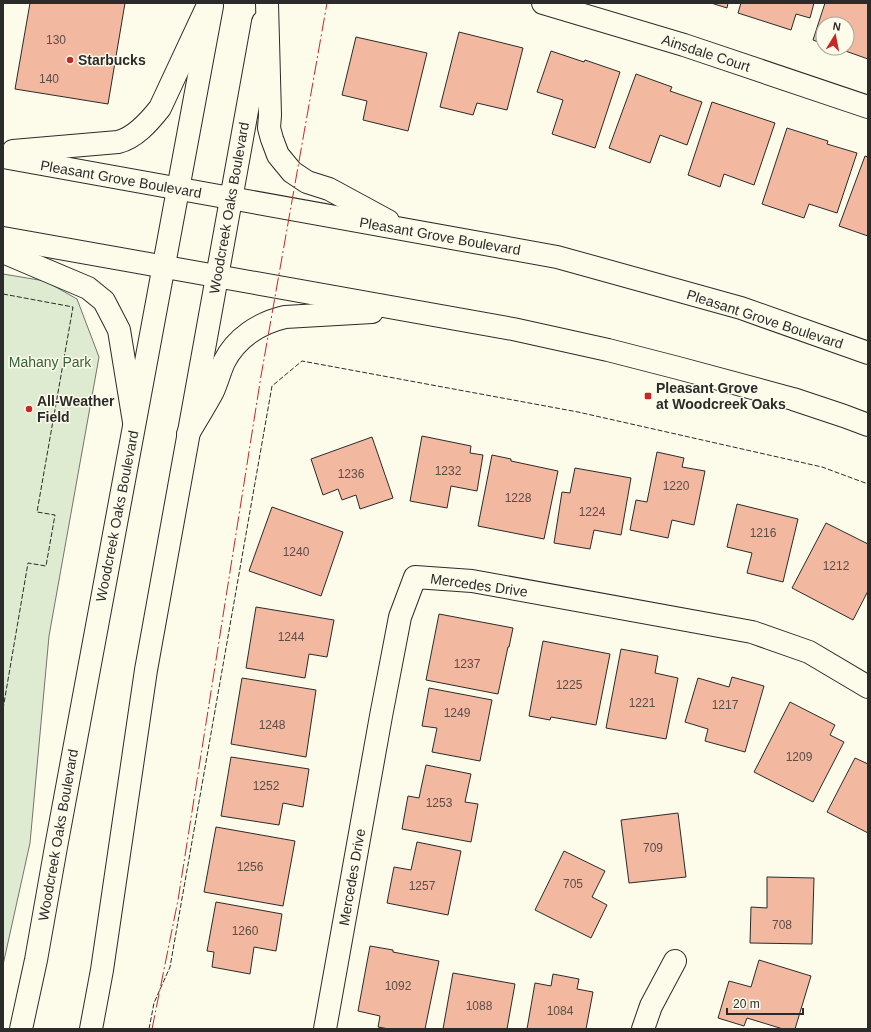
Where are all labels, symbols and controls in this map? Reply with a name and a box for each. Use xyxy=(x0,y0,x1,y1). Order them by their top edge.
north arrow xyxy=(815,16,855,56)
text: N xyxy=(832,20,842,33)
street label: Ainsdale Court xyxy=(660,31,752,75)
house number: 130 xyxy=(46,33,66,47)
place label: Starbucks xyxy=(78,52,146,68)
marker: Starbucks xyxy=(65,55,75,65)
house number: 140 xyxy=(39,72,59,86)
street label: Woodcreek Oaks Boulevard xyxy=(206,121,252,295)
street label: Pleasant Grove Boulevard xyxy=(39,157,203,201)
street label: Pleasant Grove Boulevard xyxy=(358,214,522,258)
street label: Pleasant Grove Boulevard xyxy=(685,286,845,352)
park label: Mahany Park xyxy=(9,354,92,370)
place label: Pleasant Grove at Woodcreek Oaks xyxy=(656,380,786,412)
marker: Pleasant Grove at Woodcreek Oaks xyxy=(643,391,653,401)
place label: All-Weather Field xyxy=(37,393,115,425)
marker: All-Weather Field xyxy=(24,404,34,414)
street label: Woodcreek Oaks Boulevard xyxy=(93,429,141,603)
house number: 1232 xyxy=(435,464,462,478)
house number: 1236 xyxy=(338,467,365,481)
house number: 1220 xyxy=(663,479,690,493)
house number: 1228 xyxy=(505,491,532,505)
house number: 1224 xyxy=(579,505,606,519)
house number: 1216 xyxy=(750,526,777,540)
house number: 1240 xyxy=(283,545,310,559)
house number: 1212 xyxy=(823,559,850,573)
street label: Mercedes Drive xyxy=(429,570,529,600)
house number: 1244 xyxy=(278,630,305,644)
house number: 1237 xyxy=(454,657,481,671)
house number: 1225 xyxy=(556,678,583,692)
house number: 1221 xyxy=(629,696,656,710)
house number: 1217 xyxy=(712,698,739,712)
house number: 1249 xyxy=(444,706,471,720)
house number: 1248 xyxy=(259,718,286,732)
street label: Woodcreek Oaks Boulevard xyxy=(35,748,81,922)
house number: 1209 xyxy=(786,750,813,764)
house number: 1252 xyxy=(253,779,280,793)
house number: 1253 xyxy=(426,796,453,810)
street label: Mercedes Drive xyxy=(336,827,368,927)
house number: 709 xyxy=(643,841,663,855)
house number: 1256 xyxy=(237,860,264,874)
house number: 705 xyxy=(563,877,583,891)
house number: 1257 xyxy=(409,879,436,893)
house number: 708 xyxy=(772,918,792,932)
house number: 1260 xyxy=(232,924,259,938)
house number: 1092 xyxy=(385,979,412,993)
scale bar xyxy=(727,990,803,1016)
text: 20 m xyxy=(733,997,760,1011)
house number: 1088 xyxy=(466,999,493,1013)
house number: 1084 xyxy=(547,1004,574,1018)

